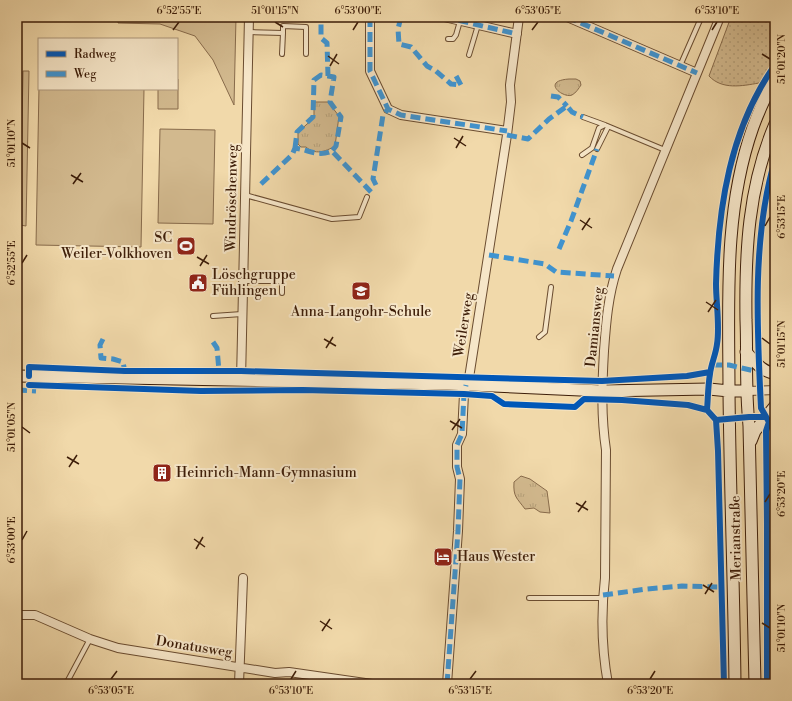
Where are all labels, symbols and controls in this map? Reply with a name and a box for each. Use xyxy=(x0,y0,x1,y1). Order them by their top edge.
text: 6°52'55"E xyxy=(156,5,202,17)
text: 51°01'15"N xyxy=(251,5,299,17)
text: 6°53'00"E xyxy=(334,5,382,17)
text: 6°53'05"E xyxy=(515,5,561,17)
text: 6°53'10"E xyxy=(695,5,739,17)
text: 51°01'20"N xyxy=(776,33,788,84)
legend xyxy=(38,38,178,90)
text: Radweg xyxy=(74,47,117,62)
text: Weg xyxy=(73,67,97,82)
text: 51°01'10"N xyxy=(6,118,18,167)
street label: Windröschenweg xyxy=(222,143,242,253)
text: 6°53'15"E xyxy=(776,195,788,239)
place label: SC Weiler-Volkhoven xyxy=(60,229,173,263)
sports icon: SC Weiler-Volkhoven xyxy=(175,235,197,257)
text: 6°52'55"E xyxy=(6,240,18,286)
place label: Löschgruppe Fühlingen xyxy=(212,266,296,300)
public building icon: Löschgruppe Fühlingen xyxy=(187,272,209,294)
school or university icon: Anna-Langohr-Schule xyxy=(350,280,372,302)
street label: Damiansweg xyxy=(582,285,608,368)
street label: Weilerweg xyxy=(450,291,478,360)
place label: Anna-Langohr-Schule xyxy=(290,303,431,321)
text: 51°01'15"N xyxy=(776,320,788,368)
text: 51°01'05"N xyxy=(6,402,18,452)
building icon: Heinrich-Mann-Gymnasium xyxy=(151,462,173,484)
place label: Heinrich-Mann-Gymnasium xyxy=(176,464,357,482)
text: 6°53'20"E xyxy=(776,471,788,517)
street label: Merianstraße xyxy=(726,495,746,581)
text: 6°53'00"E xyxy=(6,516,18,564)
hotel icon: Haus Wester xyxy=(432,546,454,568)
place label: Haus Wester xyxy=(457,548,535,566)
text: 51°01'10"N xyxy=(776,603,788,652)
street label: Donatusweg xyxy=(154,632,234,662)
text: 6°53'05"E xyxy=(88,685,134,697)
text: 6°53'10"E xyxy=(269,685,313,697)
text: 6°53'15"E xyxy=(448,685,492,697)
text: 6°53'20"E xyxy=(627,685,673,697)

